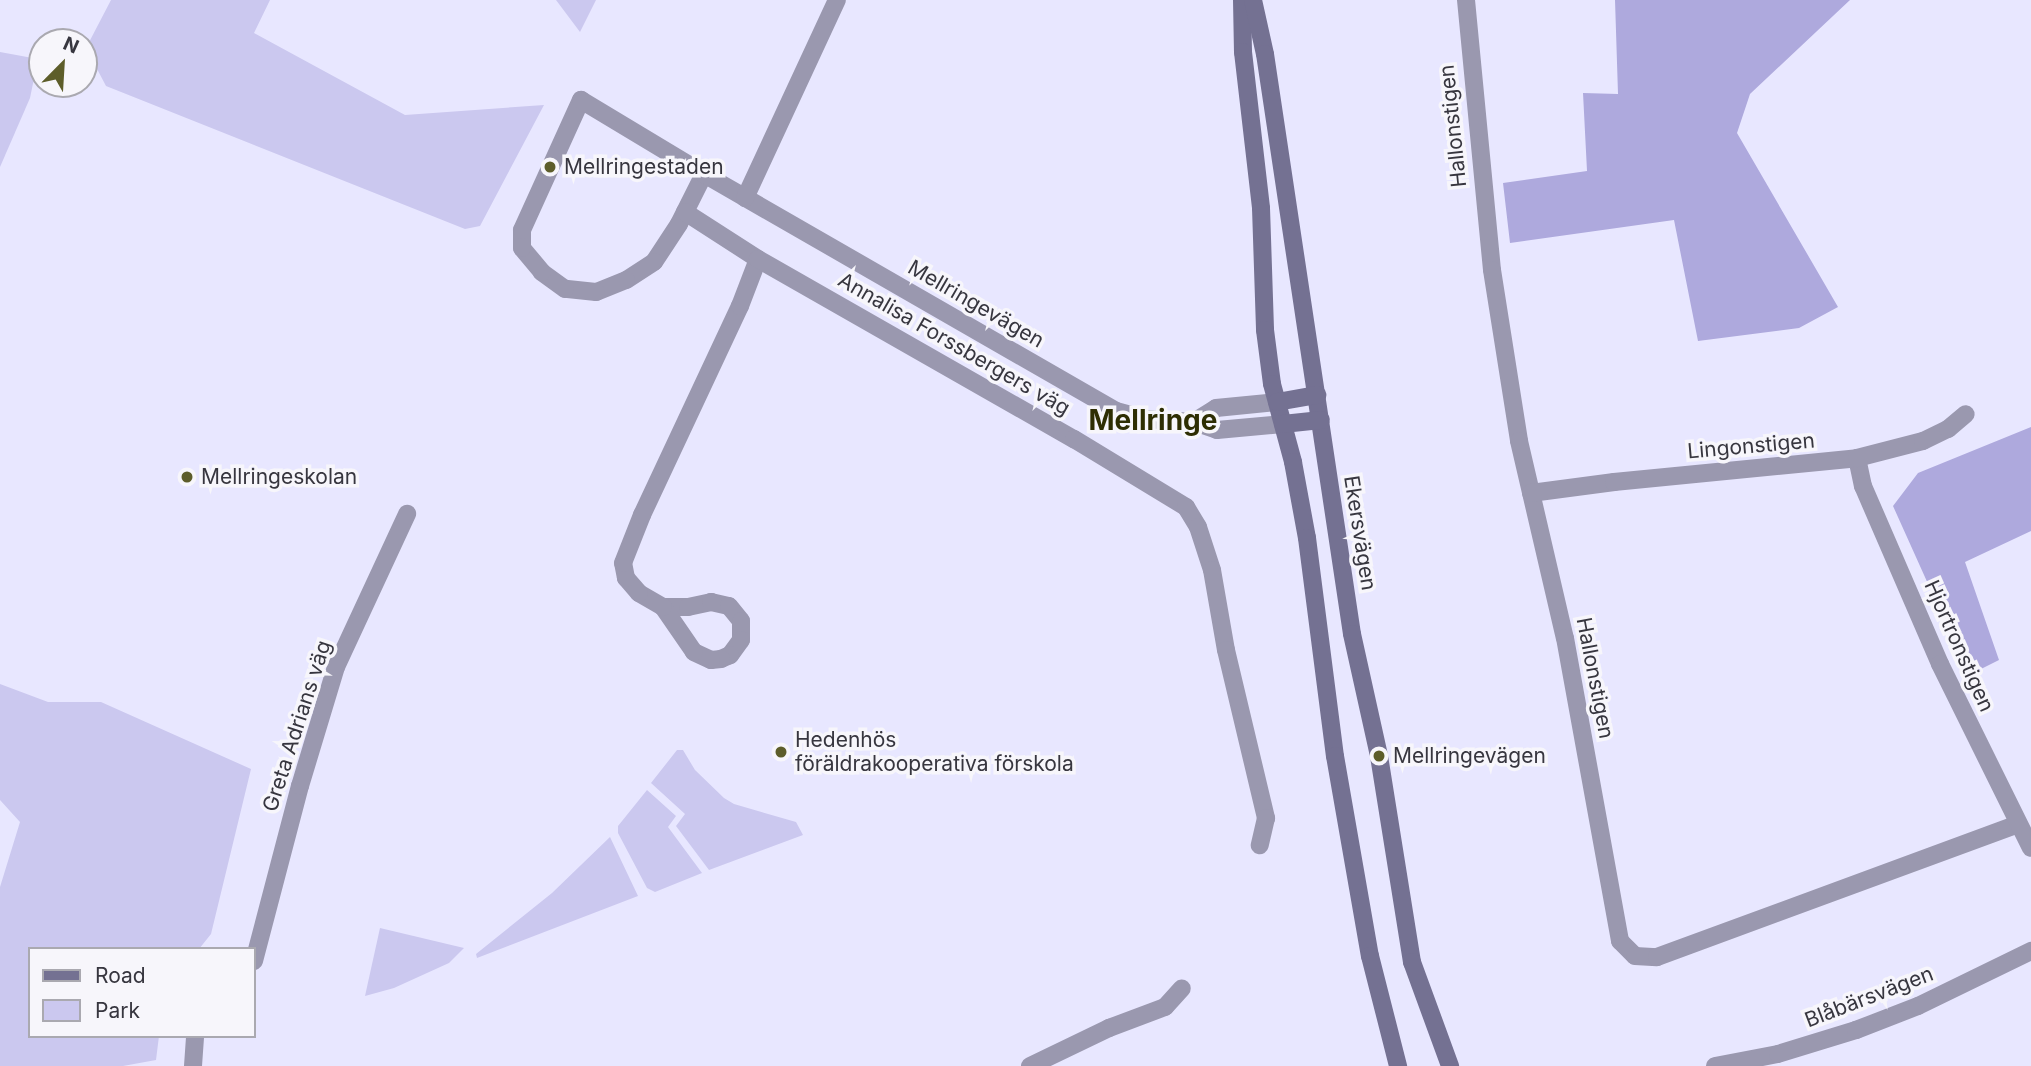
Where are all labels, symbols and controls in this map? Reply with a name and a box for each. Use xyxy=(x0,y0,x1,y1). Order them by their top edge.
north arrow xyxy=(28,28,98,98)
text: N xyxy=(60,32,82,59)
street label: Hallonstigen xyxy=(1434,63,1472,189)
place label: Mellringestaden xyxy=(564,154,724,180)
marker: Mellringestaden xyxy=(542,159,558,175)
street label: Mellringevägen xyxy=(904,255,1048,353)
street label: Annalisa Forssbergers väg xyxy=(834,267,1074,421)
district label: Mellringe xyxy=(1089,403,1217,437)
street label: Lingonstigen xyxy=(1686,428,1816,464)
place label: Mellringeskolan xyxy=(201,464,357,490)
marker: Mellringeskolan xyxy=(179,469,195,485)
street label: Ekersvägen xyxy=(1338,474,1382,592)
street label: Hjortronstigen xyxy=(1919,576,1999,716)
street label: Hallonstigen xyxy=(1571,615,1619,741)
street label: Greta Adrians väg xyxy=(257,637,337,815)
place label: Hedenhös föräldrakooperativa förskola xyxy=(795,727,1074,777)
place label: Mellringevägen xyxy=(1393,743,1546,769)
marker: Hedenhös föräldrakooperativa förskola xyxy=(773,744,789,760)
marker: Mellringevägen xyxy=(1371,748,1387,764)
legend xyxy=(28,947,256,1038)
street label: Blåbärsvägen xyxy=(1801,961,1937,1033)
text: Road xyxy=(95,963,146,988)
text: Park xyxy=(95,998,140,1023)

